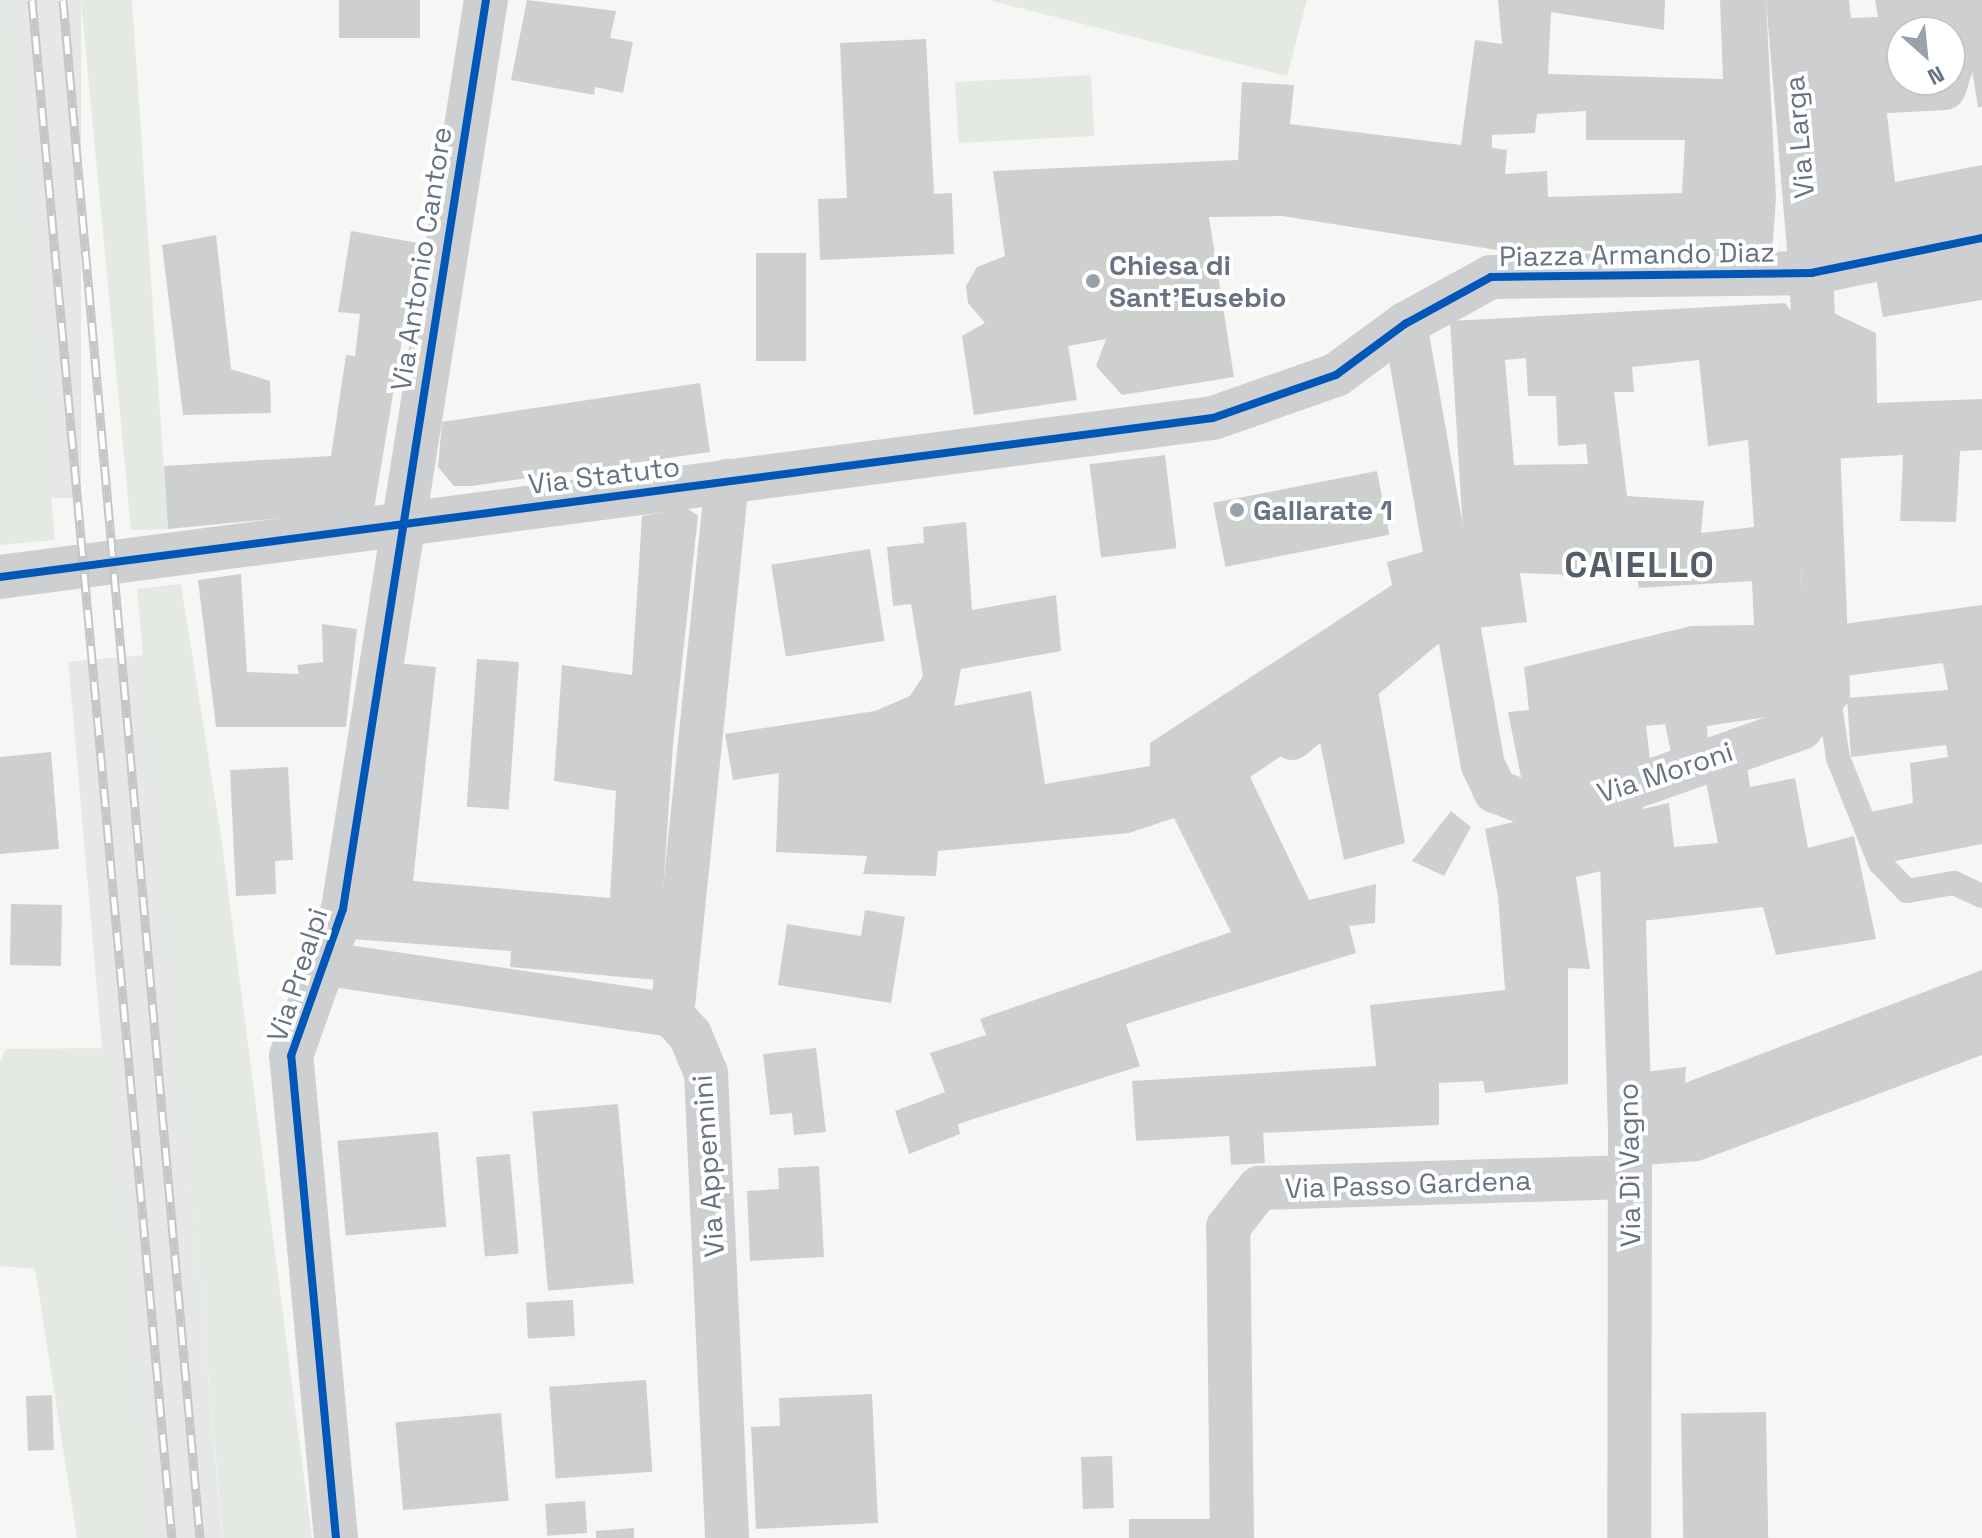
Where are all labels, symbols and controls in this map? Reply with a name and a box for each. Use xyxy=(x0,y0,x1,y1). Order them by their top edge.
north arrow xyxy=(1886,16,1966,96)
text: N xyxy=(1923,60,1949,91)
street label: Via Larga xyxy=(1777,74,1821,200)
street label: Via Antonio Cantore xyxy=(384,124,458,394)
street label: Piazza Armando Diaz xyxy=(1499,235,1775,273)
place label: Chiesa di Sant'Eusebio xyxy=(1109,248,1286,314)
marker: Chiesa di Sant'Eusebio xyxy=(1084,272,1102,290)
street label: Via Statuto xyxy=(526,449,682,501)
place label: Gallarate 1 xyxy=(1253,493,1393,527)
marker: Gallarate 1 xyxy=(1228,501,1246,519)
district label: CAIELLO xyxy=(1564,544,1716,588)
street label: Via Moroni xyxy=(1593,734,1737,810)
street label: Via Prealpi xyxy=(260,904,334,1046)
street label: Via Appennini xyxy=(685,1074,731,1258)
street label: Via Di Vagno xyxy=(1611,1082,1647,1248)
street label: Via Passo Gardena xyxy=(1284,1163,1532,1205)

